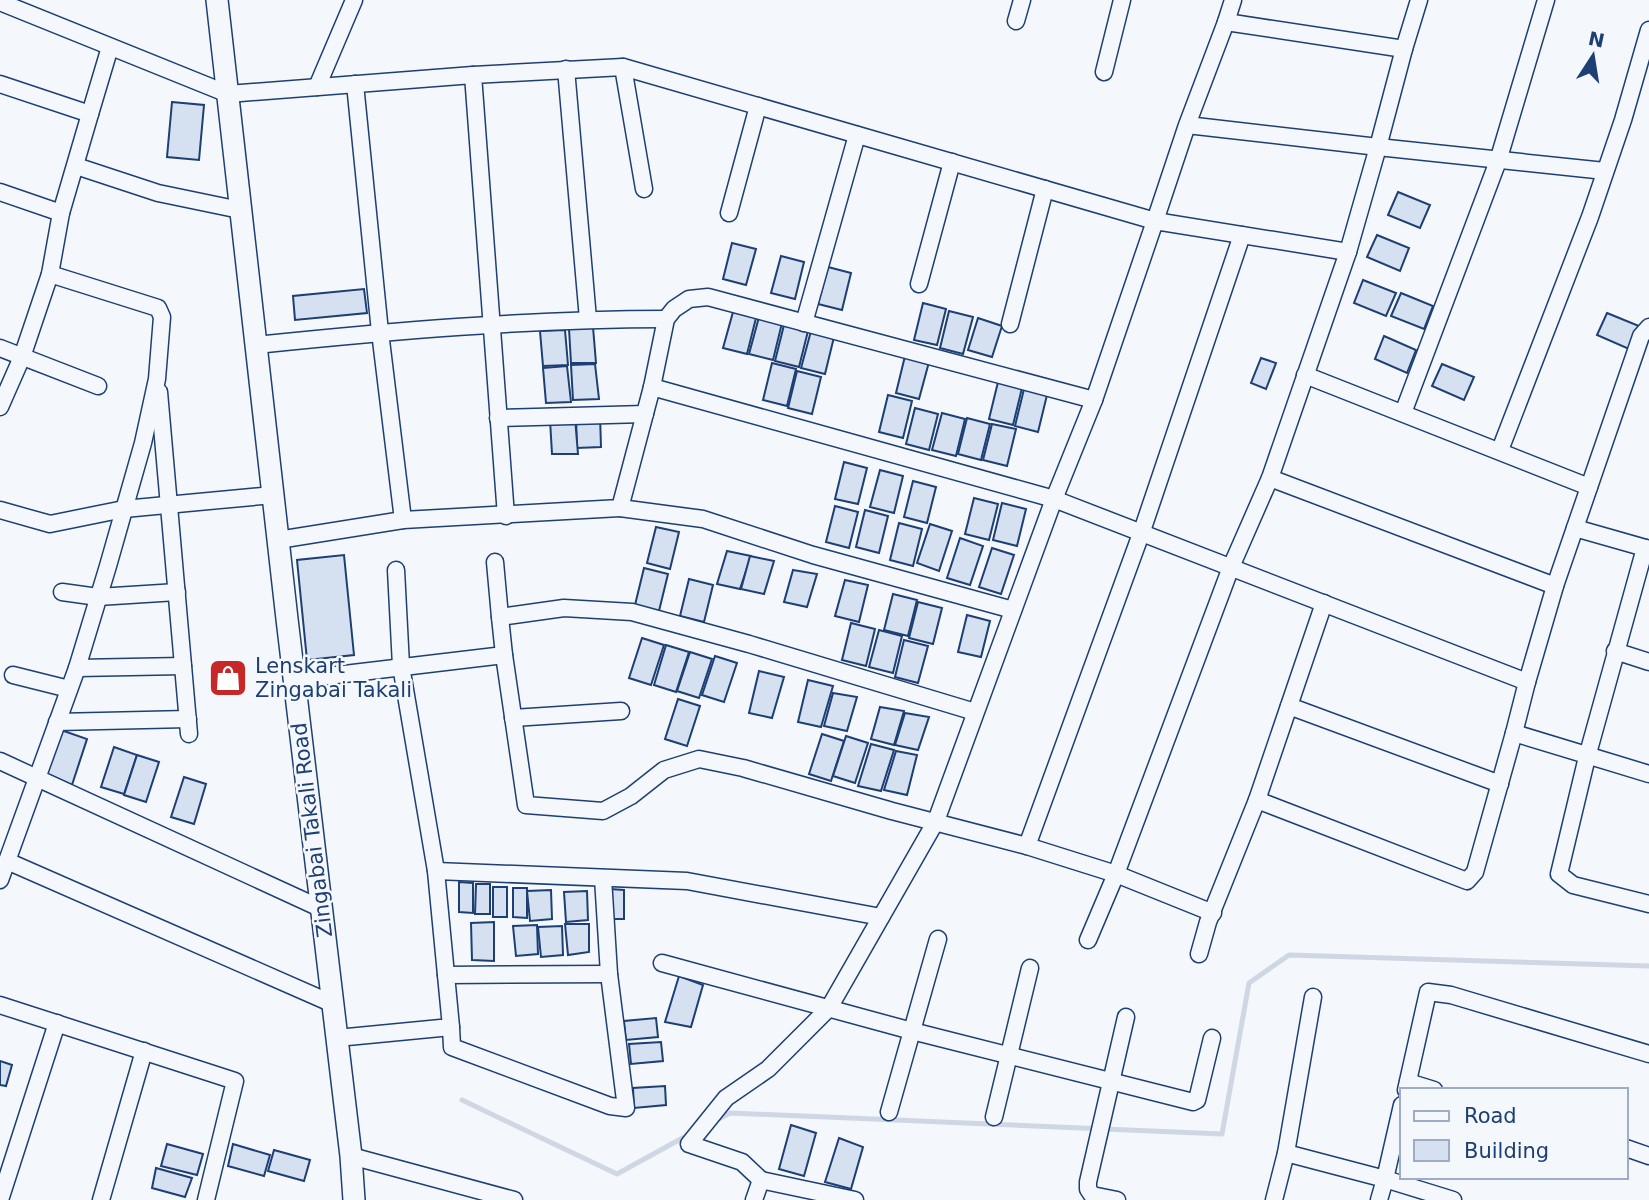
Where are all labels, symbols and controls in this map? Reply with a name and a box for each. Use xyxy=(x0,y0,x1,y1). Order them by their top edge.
north arrow xyxy=(1558,21,1628,91)
text: N xyxy=(1586,27,1607,52)
place label: Lenskart Zingabai Takali xyxy=(255,654,412,702)
shop icon: Lenskart Zingabai Takali xyxy=(207,657,249,699)
street label: Zingabai Takali Road xyxy=(287,721,337,939)
legend xyxy=(1400,1088,1628,1179)
text: Road xyxy=(1464,1104,1517,1128)
text: Building xyxy=(1464,1139,1549,1163)

